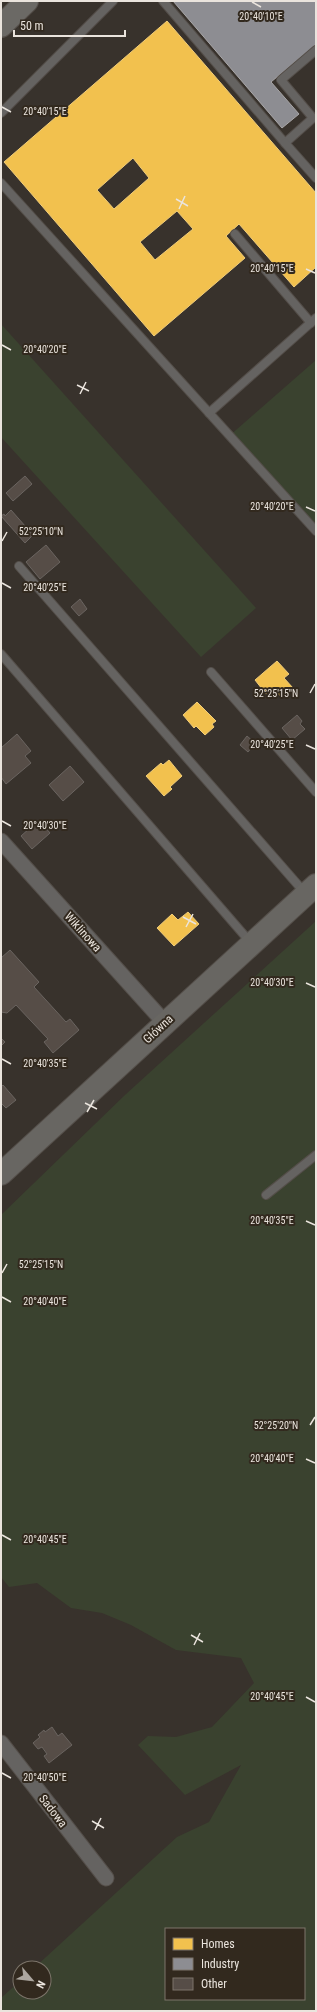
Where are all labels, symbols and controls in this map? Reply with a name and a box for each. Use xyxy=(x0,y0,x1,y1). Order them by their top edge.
text: 20°40'10"E xyxy=(239,11,283,22)
scale bar xyxy=(14,12,125,38)
text: 50 m xyxy=(20,19,44,33)
text: 20°40'15"E xyxy=(23,106,67,117)
text: 20°40'15"E xyxy=(250,263,294,274)
text: 20°40'20"E xyxy=(23,344,67,355)
text: 20°40'20"E xyxy=(250,501,294,512)
text: 52°25'10"N xyxy=(19,526,63,537)
text: 20°40'25"E xyxy=(23,582,67,593)
text: 52°25'15"N xyxy=(254,688,298,699)
text: 20°40'25"E xyxy=(250,739,294,750)
text: 20°40'30"E xyxy=(23,820,67,831)
street label: Wiklinowa xyxy=(62,909,104,955)
text: 20°40'30"E xyxy=(250,977,294,988)
street label: Główna xyxy=(140,1012,176,1046)
text: 20°40'35"E xyxy=(23,1058,67,1069)
text: 20°40'35"E xyxy=(250,1215,294,1226)
text: 52°25'15"N xyxy=(19,1259,63,1270)
text: 20°40'40"E xyxy=(23,1296,67,1307)
text: 52°25'20"N xyxy=(254,1420,298,1431)
text: 20°40'40"E xyxy=(250,1453,294,1464)
text: 20°40'45"E xyxy=(23,1534,67,1545)
text: 20°40'45"E xyxy=(250,1691,294,1702)
text: 20°40'50"E xyxy=(23,1772,67,1783)
street label: Sadowa xyxy=(36,1792,70,1830)
legend xyxy=(165,1928,305,2000)
text: Homes xyxy=(201,1937,235,1951)
text: Industry xyxy=(201,1957,239,1971)
north arrow xyxy=(12,1960,52,2000)
text: Other xyxy=(201,1977,227,1991)
text: N xyxy=(33,1978,48,1991)

